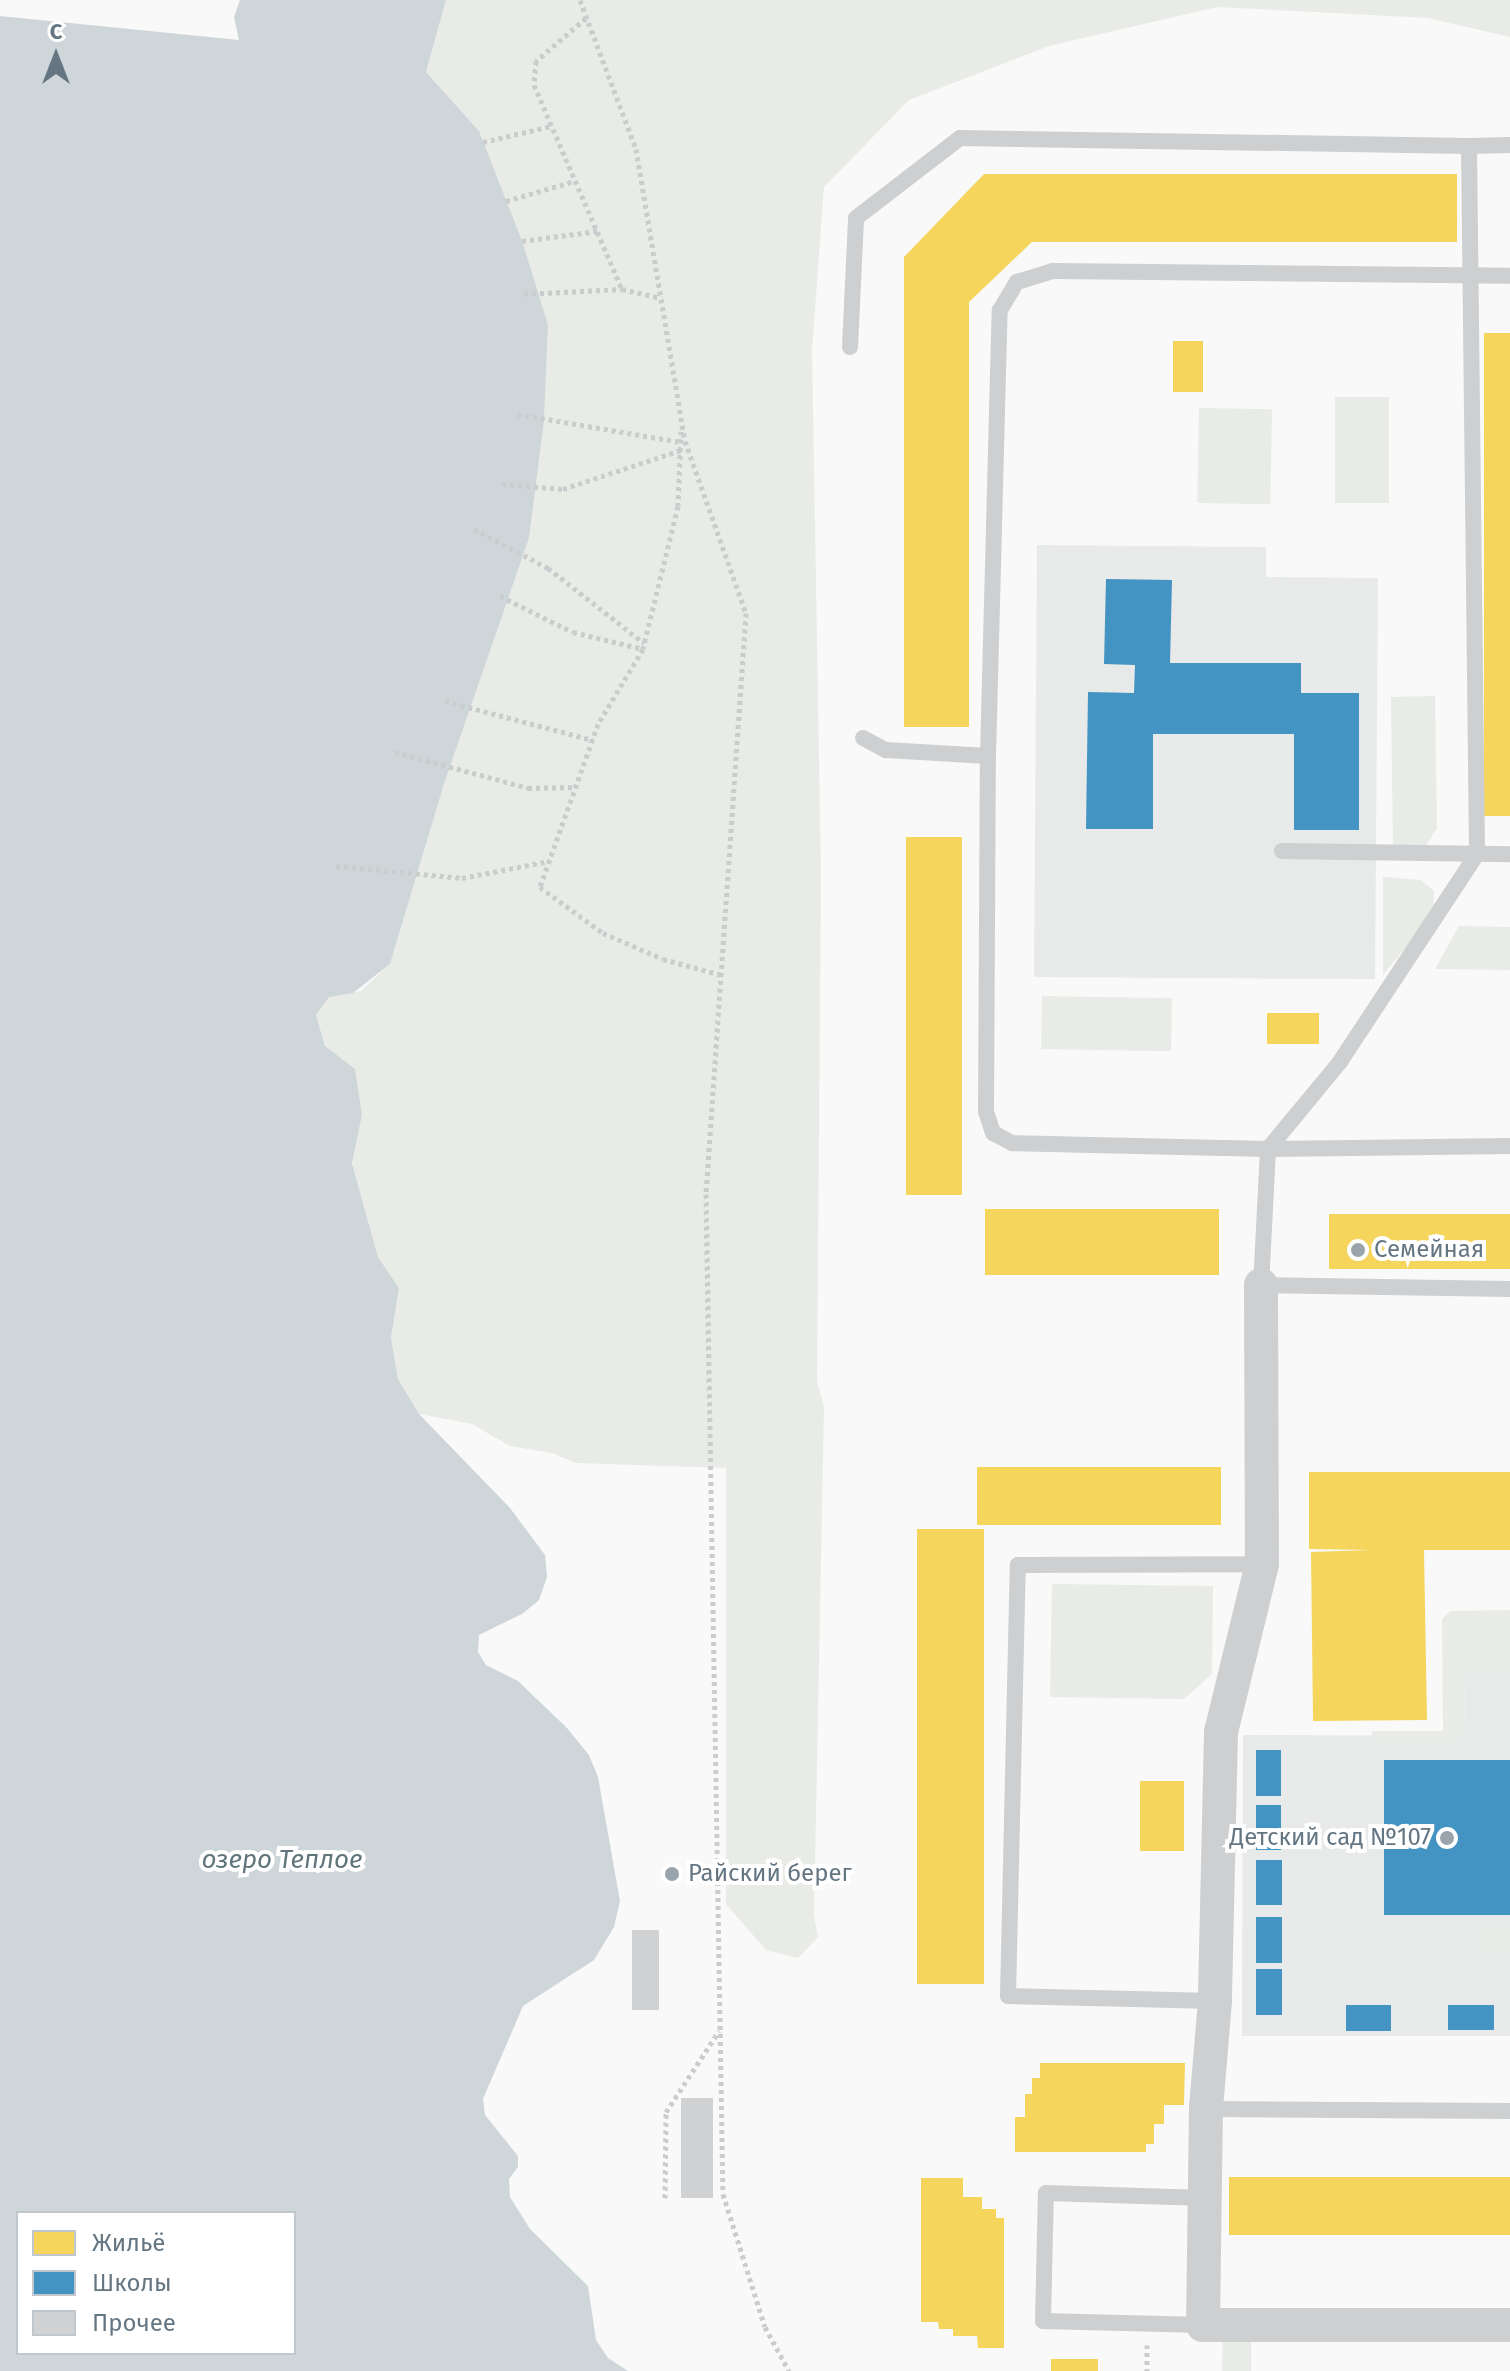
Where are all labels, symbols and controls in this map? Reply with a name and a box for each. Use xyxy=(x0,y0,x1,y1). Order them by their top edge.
north arrow xyxy=(16,16,96,96)
text: С xyxy=(50,18,62,45)
place label: Семейная xyxy=(1374,1236,1484,1264)
marker: Семейная xyxy=(1349,1241,1367,1259)
place label: Детский сад №107 xyxy=(1230,1824,1431,1852)
marker: Детский сад №107 xyxy=(1438,1829,1456,1847)
water label: озеро Теплое xyxy=(201,1844,363,1876)
place label: Райский берег xyxy=(688,1860,852,1888)
marker: Райский берег xyxy=(663,1865,681,1883)
legend xyxy=(16,2211,296,2355)
text: Жильё xyxy=(92,2229,165,2257)
text: Школы xyxy=(92,2269,172,2297)
text: Прочее xyxy=(92,2309,176,2337)

